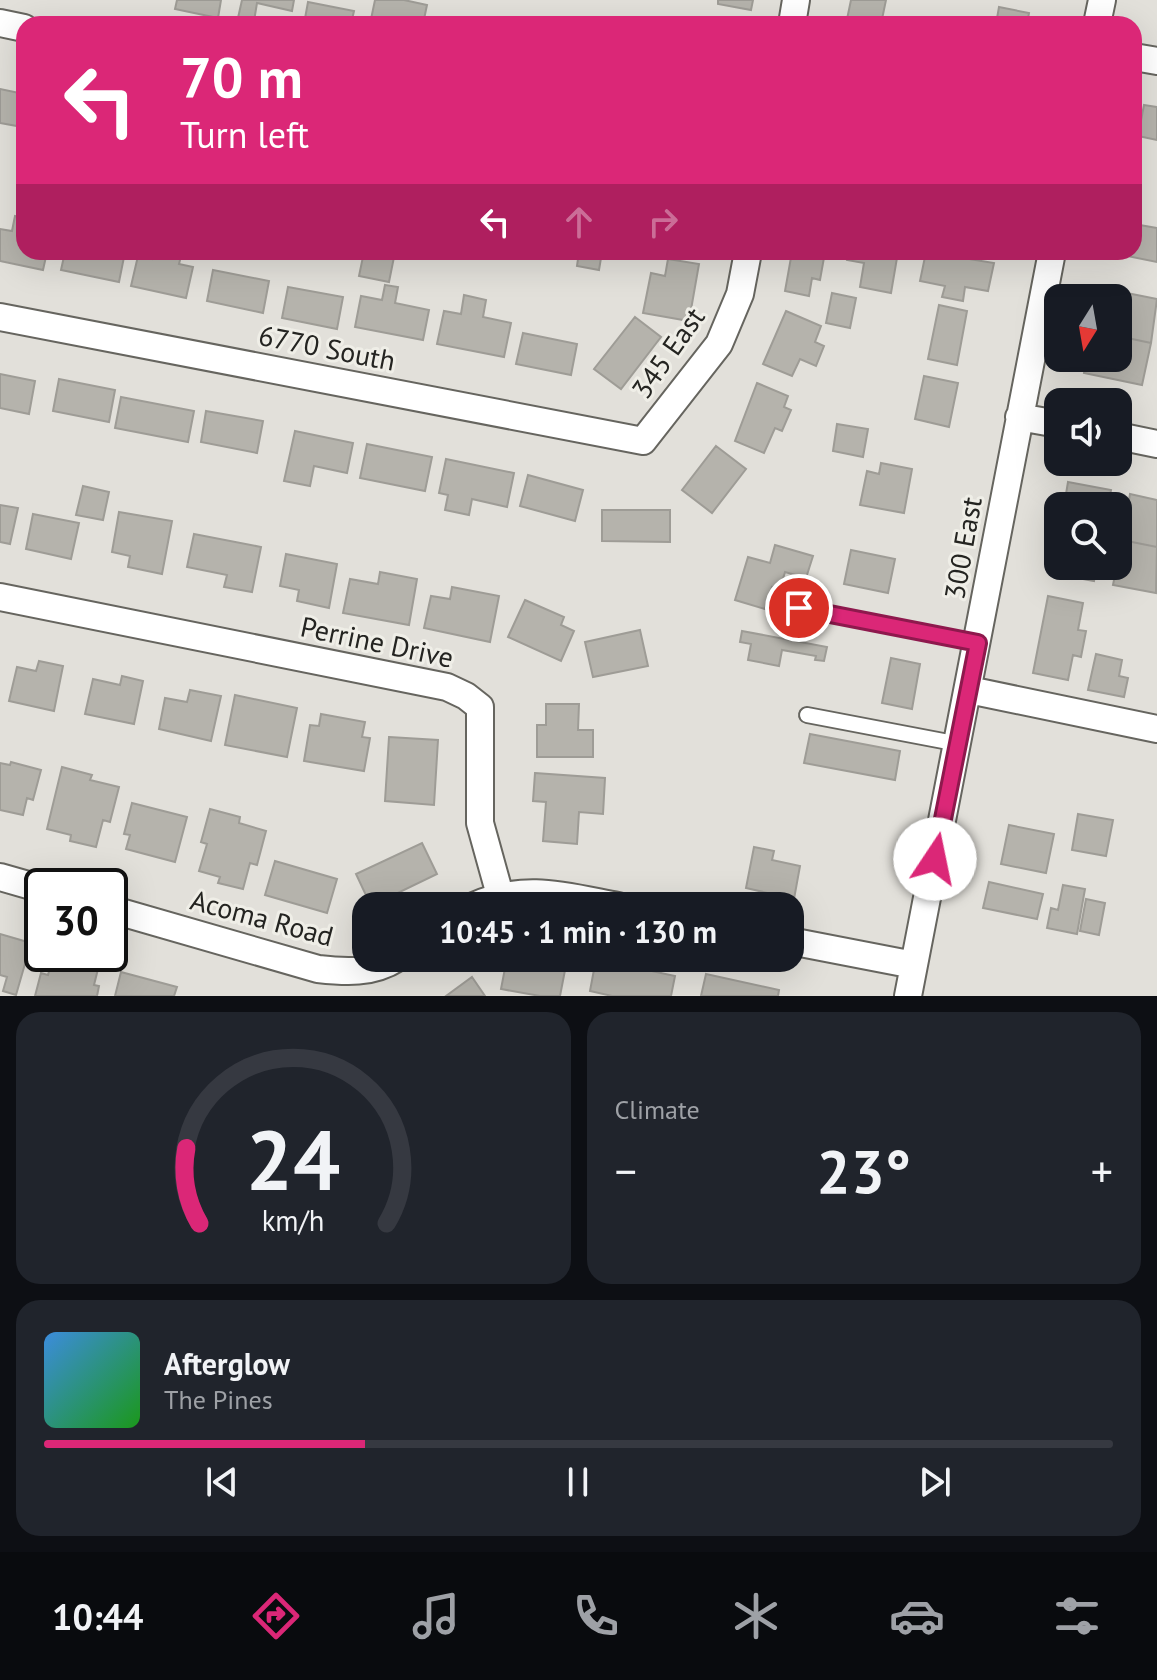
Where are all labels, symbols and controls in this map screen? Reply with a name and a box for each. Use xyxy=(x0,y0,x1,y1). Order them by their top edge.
text: 70 m xyxy=(180,41,303,113)
icon: left xyxy=(48,48,152,152)
text: Turn left xyxy=(180,111,309,158)
icon: left xyxy=(473,200,517,244)
icon: ahead xyxy=(557,200,601,244)
icon: right xyxy=(641,200,685,244)
north arrow xyxy=(1044,284,1132,372)
map controls xyxy=(1044,284,1132,580)
street label: 345 East xyxy=(623,299,713,406)
street label: 6770 South xyxy=(256,316,399,379)
button: sound xyxy=(1044,388,1132,476)
button: search xyxy=(1044,492,1132,580)
street label: 300 East xyxy=(935,493,990,602)
pin xyxy=(765,574,833,642)
icon: arrive xyxy=(777,586,821,630)
street label: Perrine Drive xyxy=(297,607,457,676)
position arrow xyxy=(893,817,977,901)
speed limit sign: 30 xyxy=(24,868,128,972)
street label: Acoma Road xyxy=(187,881,338,954)
text: 10:45 · 1 min · 130 m xyxy=(439,912,717,951)
text: Climate xyxy=(615,1093,700,1126)
text: 24 xyxy=(246,1105,340,1213)
text: 23° xyxy=(817,1132,911,1210)
text: − xyxy=(615,1142,637,1199)
text: + xyxy=(1091,1142,1113,1199)
text: km/h xyxy=(262,1202,325,1239)
text: Afterglow xyxy=(164,1344,290,1383)
text: The Pines xyxy=(164,1383,273,1416)
icon: previous xyxy=(200,1460,244,1504)
icon: pause xyxy=(556,1460,600,1504)
icon: next xyxy=(913,1460,957,1504)
icon: directions xyxy=(248,1588,304,1644)
icon: music xyxy=(408,1588,464,1644)
icon: phone xyxy=(568,1588,624,1644)
icon: climate xyxy=(728,1588,784,1644)
icon: car xyxy=(889,1588,945,1644)
icon: filters xyxy=(1049,1588,1105,1644)
text: 10:44 xyxy=(52,1593,143,1640)

